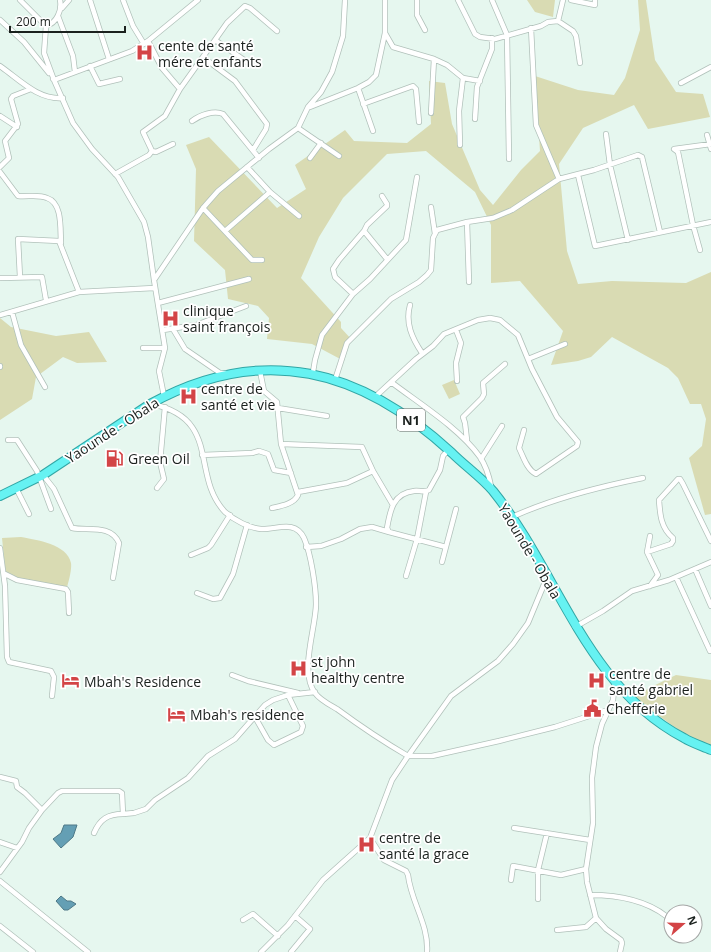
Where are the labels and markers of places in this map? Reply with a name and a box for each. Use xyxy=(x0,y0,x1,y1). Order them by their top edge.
place label: cente de santé mére et enfants xyxy=(158,36,262,71)
hospital icon: cente de santé mére et enfants xyxy=(135,43,155,63)
place label: clinique saint françois xyxy=(183,301,271,336)
hospital icon: clinique saint françois xyxy=(160,308,180,328)
place label: centre de santé et vie xyxy=(201,379,276,414)
hospital icon: centre de santé et vie xyxy=(178,386,198,406)
fuel station icon: Green Oil xyxy=(105,448,125,468)
place label: Green Oil xyxy=(128,449,190,468)
place label: st john healthy centre xyxy=(311,652,405,687)
hospital icon: st john healthy centre xyxy=(288,659,308,679)
place label: centre de santé gabriel xyxy=(609,664,693,699)
hotel icon: Mbah's Residence xyxy=(61,671,81,691)
hospital icon: centre de santé gabriel xyxy=(586,671,606,691)
place label: Mbah's Residence xyxy=(84,672,201,691)
public building icon: Chefferie xyxy=(583,698,603,718)
place label: Chefferie xyxy=(606,699,666,718)
hotel icon: Mbah's residence xyxy=(167,704,187,724)
place label: Mbah's residence xyxy=(190,705,304,724)
place label: centre de santé la grace xyxy=(379,828,469,863)
hospital icon: centre de santé la grace xyxy=(356,835,376,855)

